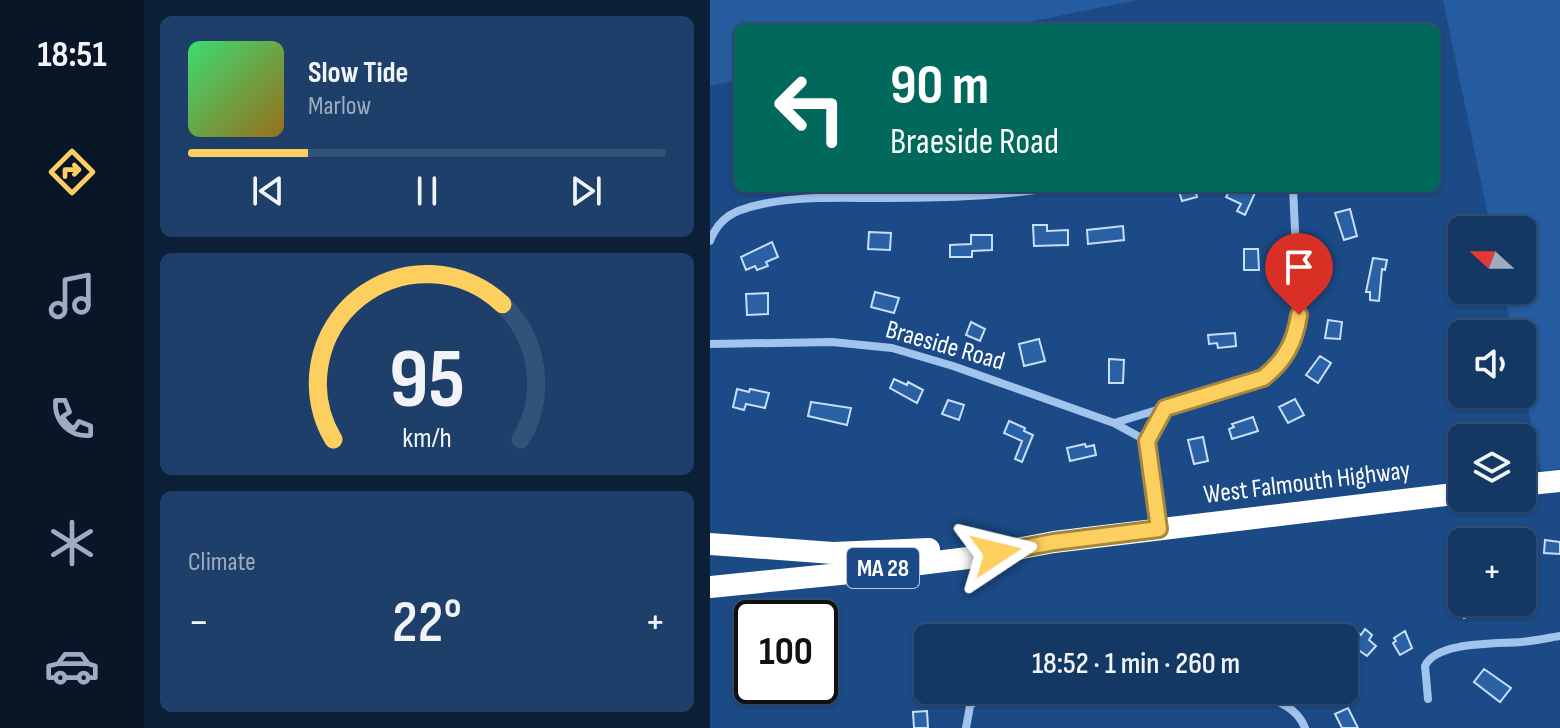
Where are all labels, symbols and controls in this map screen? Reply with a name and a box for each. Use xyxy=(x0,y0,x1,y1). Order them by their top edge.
text: 18:51 xyxy=(37,34,107,77)
text: 90 m xyxy=(890,53,989,120)
text: Slow Tide xyxy=(308,55,408,91)
icon: left xyxy=(758,56,862,160)
text: Marlow xyxy=(308,91,371,122)
text: Braeside Road xyxy=(890,121,1059,164)
icon: directions xyxy=(44,144,100,200)
icon: previous xyxy=(246,169,290,213)
icon: pause xyxy=(405,169,449,213)
icon: next xyxy=(564,169,608,213)
north arrow xyxy=(1448,216,1536,304)
map controls xyxy=(1448,216,1536,616)
pin xyxy=(1265,233,1333,315)
icon: arrive xyxy=(1277,245,1321,289)
icon: music xyxy=(44,268,100,324)
street label: Braeside Road xyxy=(882,314,1008,378)
button: sound xyxy=(1448,320,1536,408)
text: 95 xyxy=(389,331,465,431)
icon: phone xyxy=(44,391,100,447)
text: km/h xyxy=(402,421,452,456)
button: layers xyxy=(1448,424,1536,512)
street label: West Falmouth Highway xyxy=(1202,455,1412,511)
position arrow xyxy=(954,511,1038,595)
icon: climate xyxy=(44,515,100,571)
button: + xyxy=(1448,528,1536,616)
text: Climate xyxy=(188,547,256,578)
road number: MA 28 xyxy=(847,548,919,588)
text: 22° xyxy=(392,587,462,659)
text: − xyxy=(188,596,210,649)
text: + xyxy=(644,596,666,649)
speed limit sign: 100 xyxy=(734,600,838,704)
icon: car xyxy=(44,638,100,694)
text: 18:52 · 1 min · 260 m xyxy=(1032,646,1240,682)

